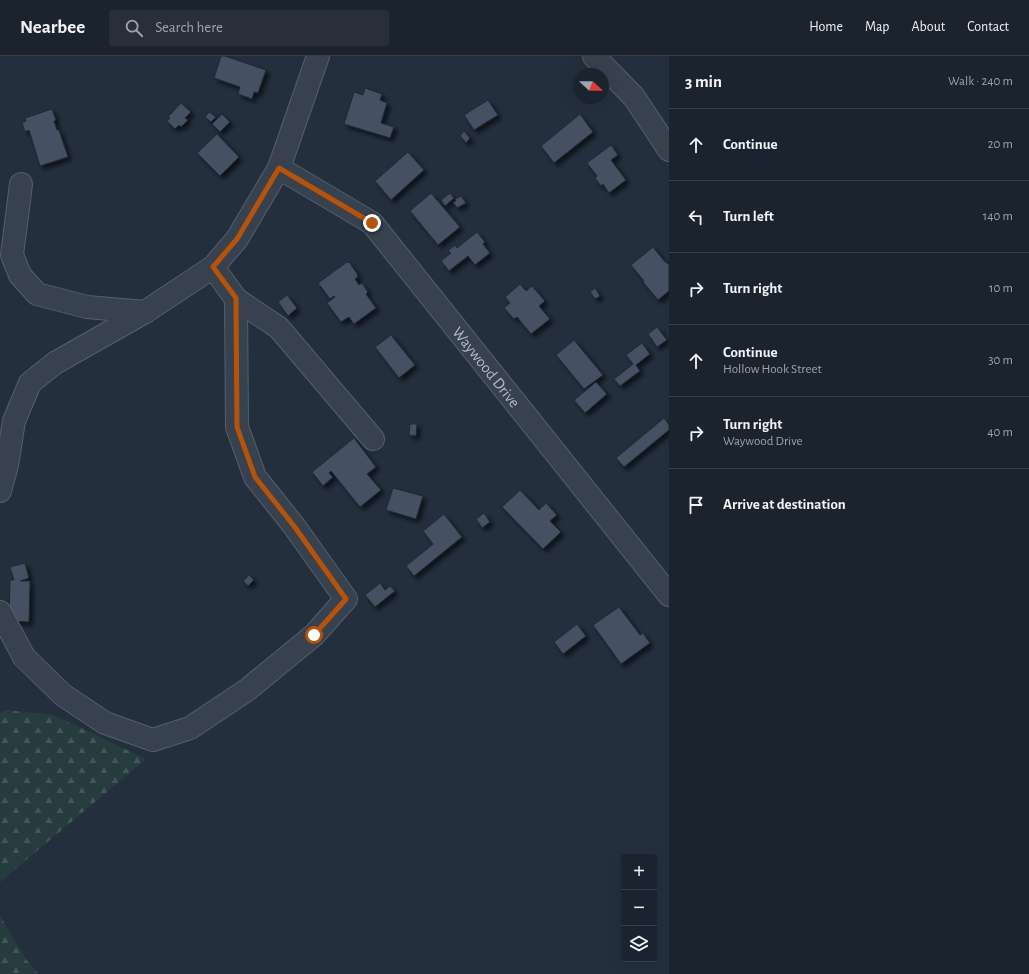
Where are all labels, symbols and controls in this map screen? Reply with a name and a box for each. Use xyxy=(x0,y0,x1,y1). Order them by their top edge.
search box xyxy=(109,10,389,46)
icon: search xyxy=(123,17,145,39)
text: Nearbee xyxy=(20,18,85,37)
text: Search here xyxy=(155,20,223,35)
text: Home xyxy=(809,20,843,34)
text: Map xyxy=(865,20,889,34)
text: About xyxy=(911,20,945,34)
text: Contact xyxy=(967,20,1009,34)
north arrow xyxy=(573,68,609,104)
text: 3 min xyxy=(685,73,722,90)
text: Walk · 240 m xyxy=(948,75,1013,88)
icon: ahead xyxy=(685,134,707,156)
text: Continue xyxy=(723,137,778,152)
text: 20 m xyxy=(988,138,1013,151)
icon: left xyxy=(685,206,707,228)
text: Turn left xyxy=(723,209,774,224)
text: 140 m xyxy=(983,210,1013,223)
route end xyxy=(363,214,381,232)
icon: right xyxy=(685,278,707,300)
text: Turn right xyxy=(723,281,782,296)
text: 10 m xyxy=(989,282,1013,295)
street label: Waywood Drive xyxy=(449,324,523,411)
text: Continue xyxy=(723,345,778,360)
icon: ahead xyxy=(685,350,707,372)
text: 30 m xyxy=(988,354,1013,367)
text: Hollow Hook Street xyxy=(723,363,822,376)
text: Turn right xyxy=(723,417,782,432)
icon: right xyxy=(685,422,707,444)
text: 40 m xyxy=(987,426,1013,439)
text: Waywood Drive xyxy=(723,435,803,448)
icon: arrive xyxy=(685,494,707,516)
text: Arrive at destination xyxy=(723,497,846,512)
route start xyxy=(305,626,323,644)
map controls xyxy=(621,854,657,962)
button: + xyxy=(621,854,657,890)
button: − xyxy=(621,890,657,926)
button: layers xyxy=(621,926,657,962)

